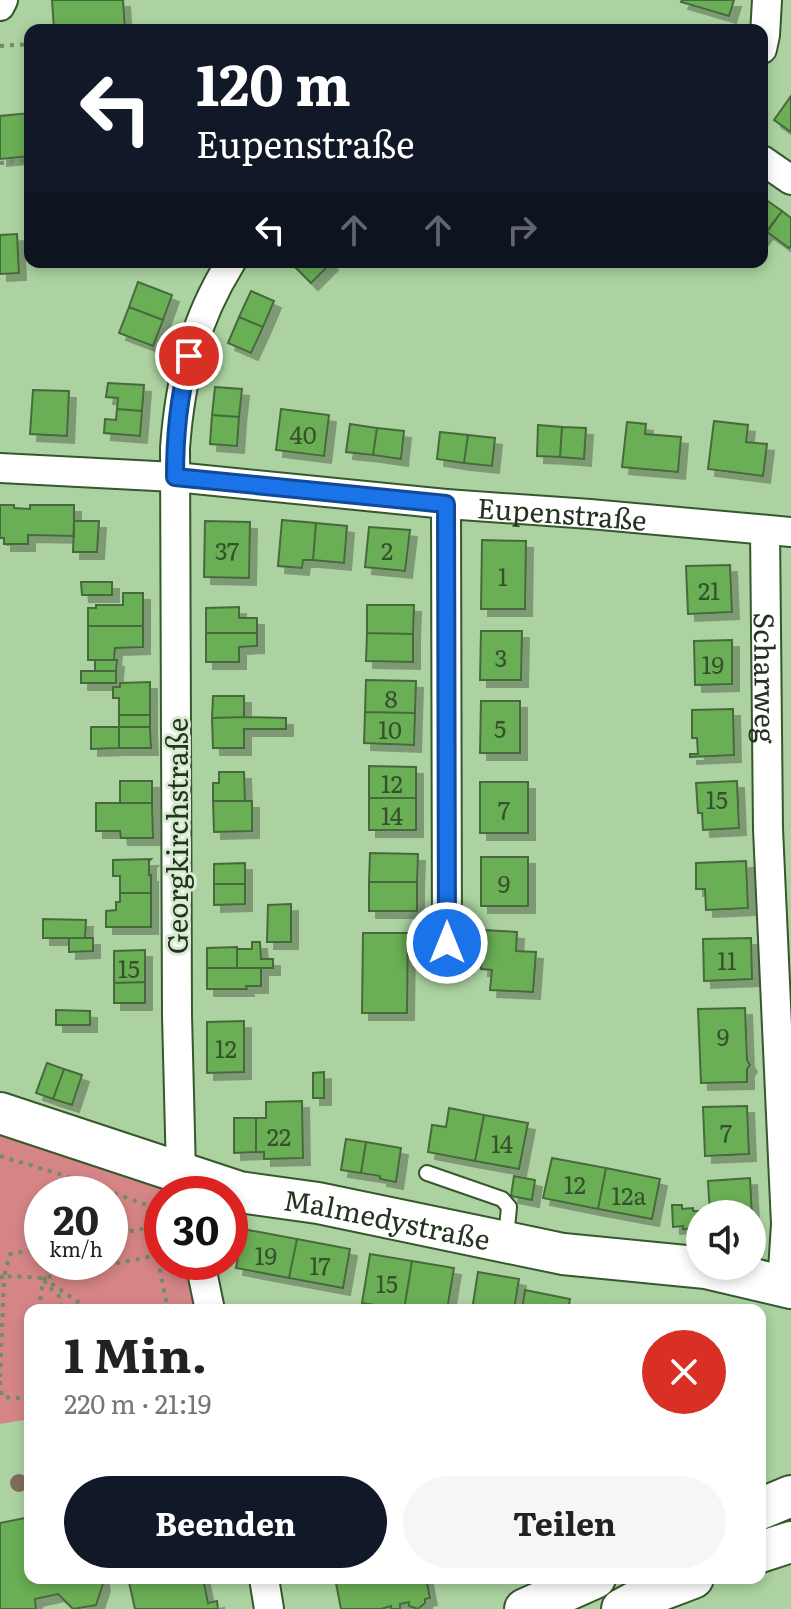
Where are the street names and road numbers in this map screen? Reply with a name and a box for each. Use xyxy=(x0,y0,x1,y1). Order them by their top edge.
street label: Eupenstraße xyxy=(476,485,649,540)
street label: Scharweg xyxy=(745,612,788,744)
street label: Georgkirchstraße xyxy=(155,718,197,954)
street label: Malmedystraße xyxy=(281,1177,494,1259)

